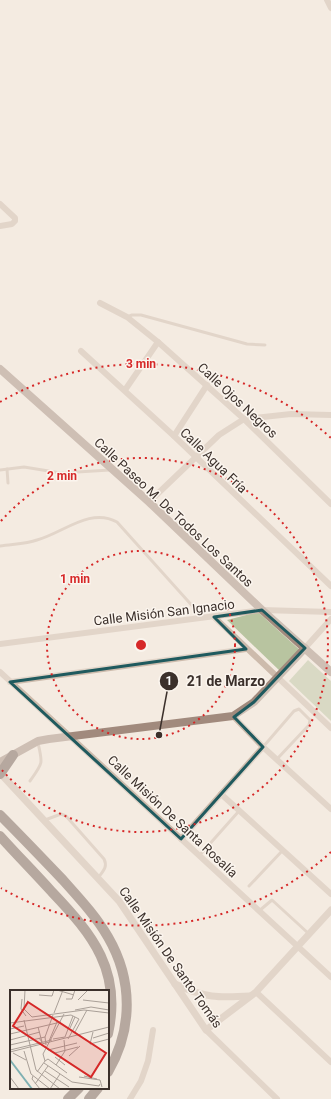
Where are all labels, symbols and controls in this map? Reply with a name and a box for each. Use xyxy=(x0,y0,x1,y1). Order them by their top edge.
text: 3 min xyxy=(126,357,156,371)
street label: Calle Ojos Negros xyxy=(195,360,281,441)
street label: Calle Agua Fría xyxy=(177,425,250,496)
street label: Calle Paseo M. De Todos Los Santos xyxy=(91,435,256,590)
text: 2 min xyxy=(47,469,77,483)
text: 1 min xyxy=(60,572,90,586)
street label: Calle Misión San Ignacio xyxy=(93,596,235,629)
centre of rings xyxy=(134,638,148,652)
callout: 21 de Marzo xyxy=(159,668,274,694)
text: 21 de Marzo xyxy=(187,673,265,689)
text: 1 xyxy=(166,674,172,688)
street label: Calle Misión De Santa Rosalía xyxy=(105,752,241,881)
street label: Calle Misión De Santo Tomás xyxy=(116,884,225,1031)
inset map xyxy=(10,990,109,1089)

